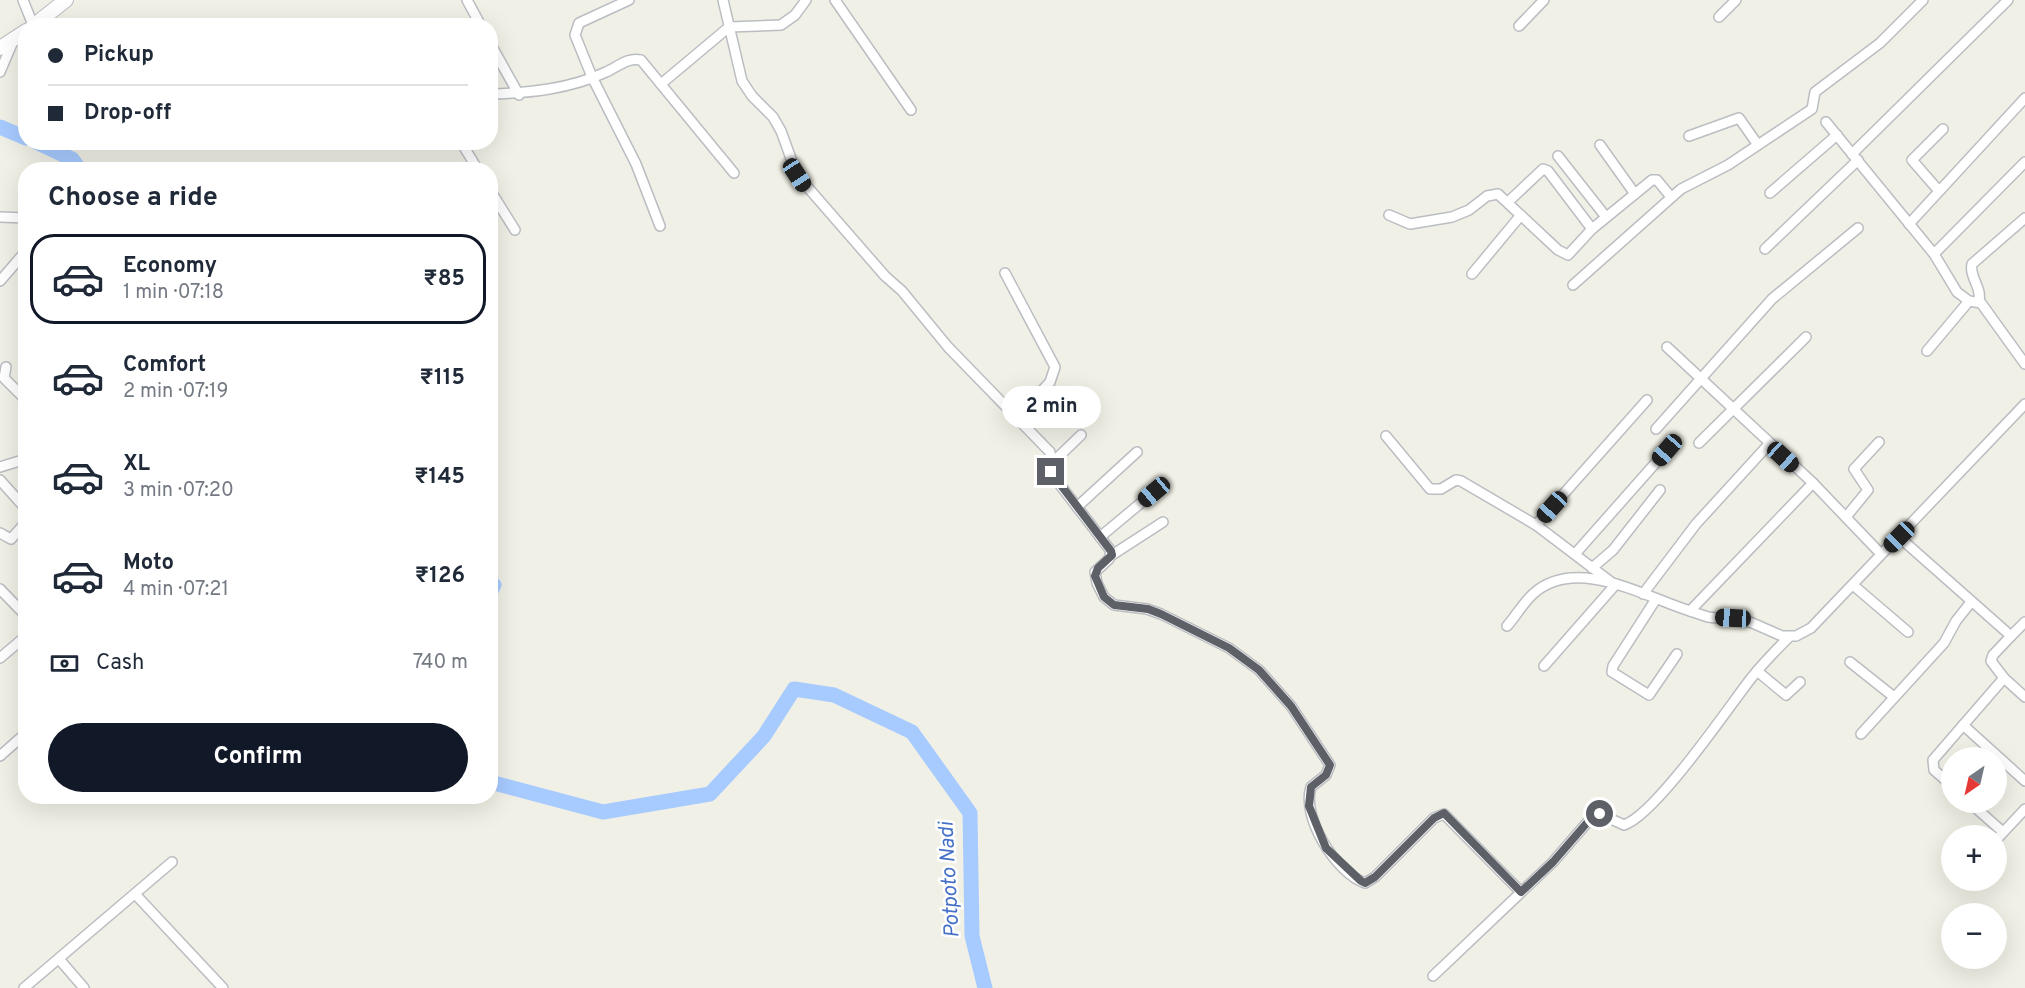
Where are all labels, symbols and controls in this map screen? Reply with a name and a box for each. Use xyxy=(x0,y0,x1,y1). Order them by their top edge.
text: Pickup xyxy=(84,42,154,69)
text: Drop-off xyxy=(84,100,171,127)
car xyxy=(780,155,814,195)
text: Choose a ride xyxy=(48,181,218,215)
icon: car xyxy=(51,252,105,306)
text: Economy xyxy=(123,253,217,280)
text: ₹85 xyxy=(423,266,465,293)
text: 1 min · 07:18 xyxy=(123,280,224,306)
icon: car xyxy=(51,351,105,405)
text: Comfort xyxy=(123,352,206,379)
text: ₹115 xyxy=(420,365,465,392)
text: 2 min · 07:19 xyxy=(123,379,228,405)
callout: 2 min xyxy=(1002,385,1100,427)
text: 2 min xyxy=(1025,394,1078,420)
car xyxy=(1648,431,1686,469)
car xyxy=(1764,438,1802,476)
icon: car xyxy=(51,450,105,504)
text: XL xyxy=(123,451,150,478)
route end xyxy=(1037,458,1064,485)
text: ₹145 xyxy=(414,464,465,491)
car xyxy=(1134,474,1174,510)
text: 3 min · 07:20 xyxy=(123,478,234,504)
car xyxy=(1533,488,1571,526)
car xyxy=(1880,518,1918,556)
icon: car xyxy=(51,549,105,603)
text: Moto xyxy=(123,550,174,577)
text: ₹126 xyxy=(415,563,465,590)
text: 4 min · 07:21 xyxy=(123,577,229,603)
car xyxy=(1715,608,1751,628)
icon: cash xyxy=(48,647,81,680)
text: Cash xyxy=(96,650,145,677)
text: 740 m xyxy=(413,650,468,676)
button: Confirm xyxy=(48,723,468,792)
north arrow xyxy=(1941,747,2007,813)
map controls xyxy=(1941,747,2007,969)
route start xyxy=(1586,800,1613,827)
water label: Potpoto Nadi xyxy=(933,819,967,939)
button: + xyxy=(1941,825,2007,891)
button: − xyxy=(1941,903,2007,969)

